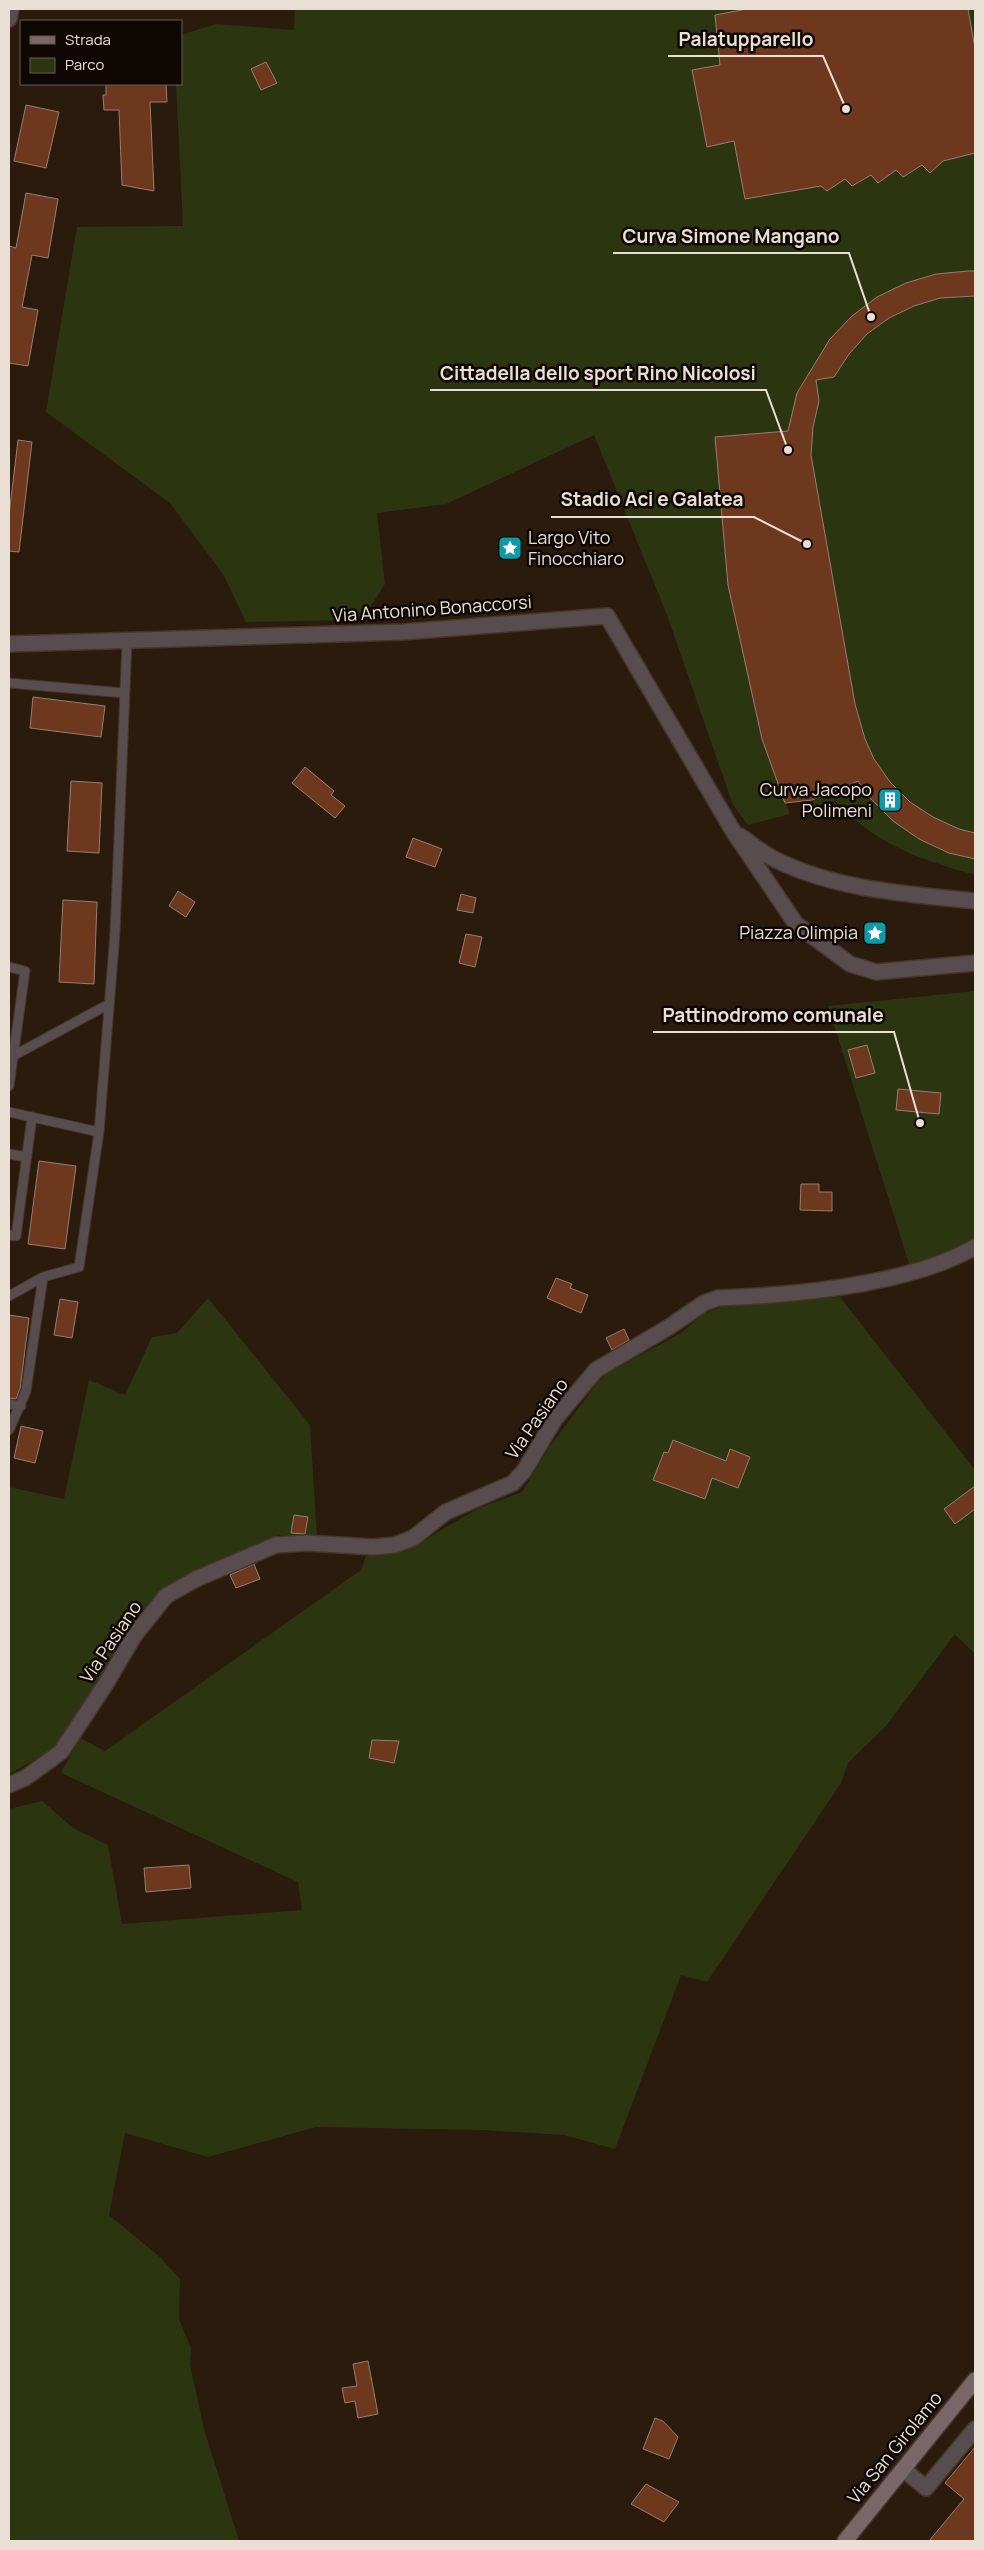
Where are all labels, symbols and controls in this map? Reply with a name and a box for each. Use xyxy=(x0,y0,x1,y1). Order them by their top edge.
legend xyxy=(20,20,182,85)
callout: Palatupparello xyxy=(668,22,823,56)
text: Palatupparello xyxy=(679,26,813,52)
text: Strada xyxy=(65,29,111,50)
text: Parco xyxy=(65,54,104,75)
callout: Curva Simone Mangano xyxy=(613,219,849,253)
text: Curva Simone Mangano xyxy=(623,223,839,249)
callout: Cittadella dello sport Rino Nicolosi xyxy=(430,356,766,390)
text: Cittadella dello sport Rino Nicolosi xyxy=(440,360,756,386)
callout: Stadio Aci e Galatea xyxy=(551,483,754,517)
text: Stadio Aci e Galatea xyxy=(560,486,744,512)
place label: Largo Vito Finocchiaro xyxy=(528,525,624,570)
place icon: Largo Vito Finocchiaro xyxy=(497,535,523,561)
street label: Via Antonino Bonaccorsi xyxy=(331,589,532,627)
place label: Curva Jacopo Polimeni xyxy=(760,777,872,822)
building icon: Curva Jacopo Polimeni xyxy=(877,787,903,813)
place label: Piazza Olimpia xyxy=(739,920,858,944)
place icon: Piazza Olimpia xyxy=(862,920,888,946)
callout: Pattinodromo comunale xyxy=(653,998,894,1032)
text: Pattinodromo comunale xyxy=(662,1002,884,1028)
street label: Via Pasiano xyxy=(499,1373,573,1464)
street label: Via Pasiano xyxy=(74,1596,146,1687)
street label: Via San Girolamo xyxy=(842,2386,947,2508)

